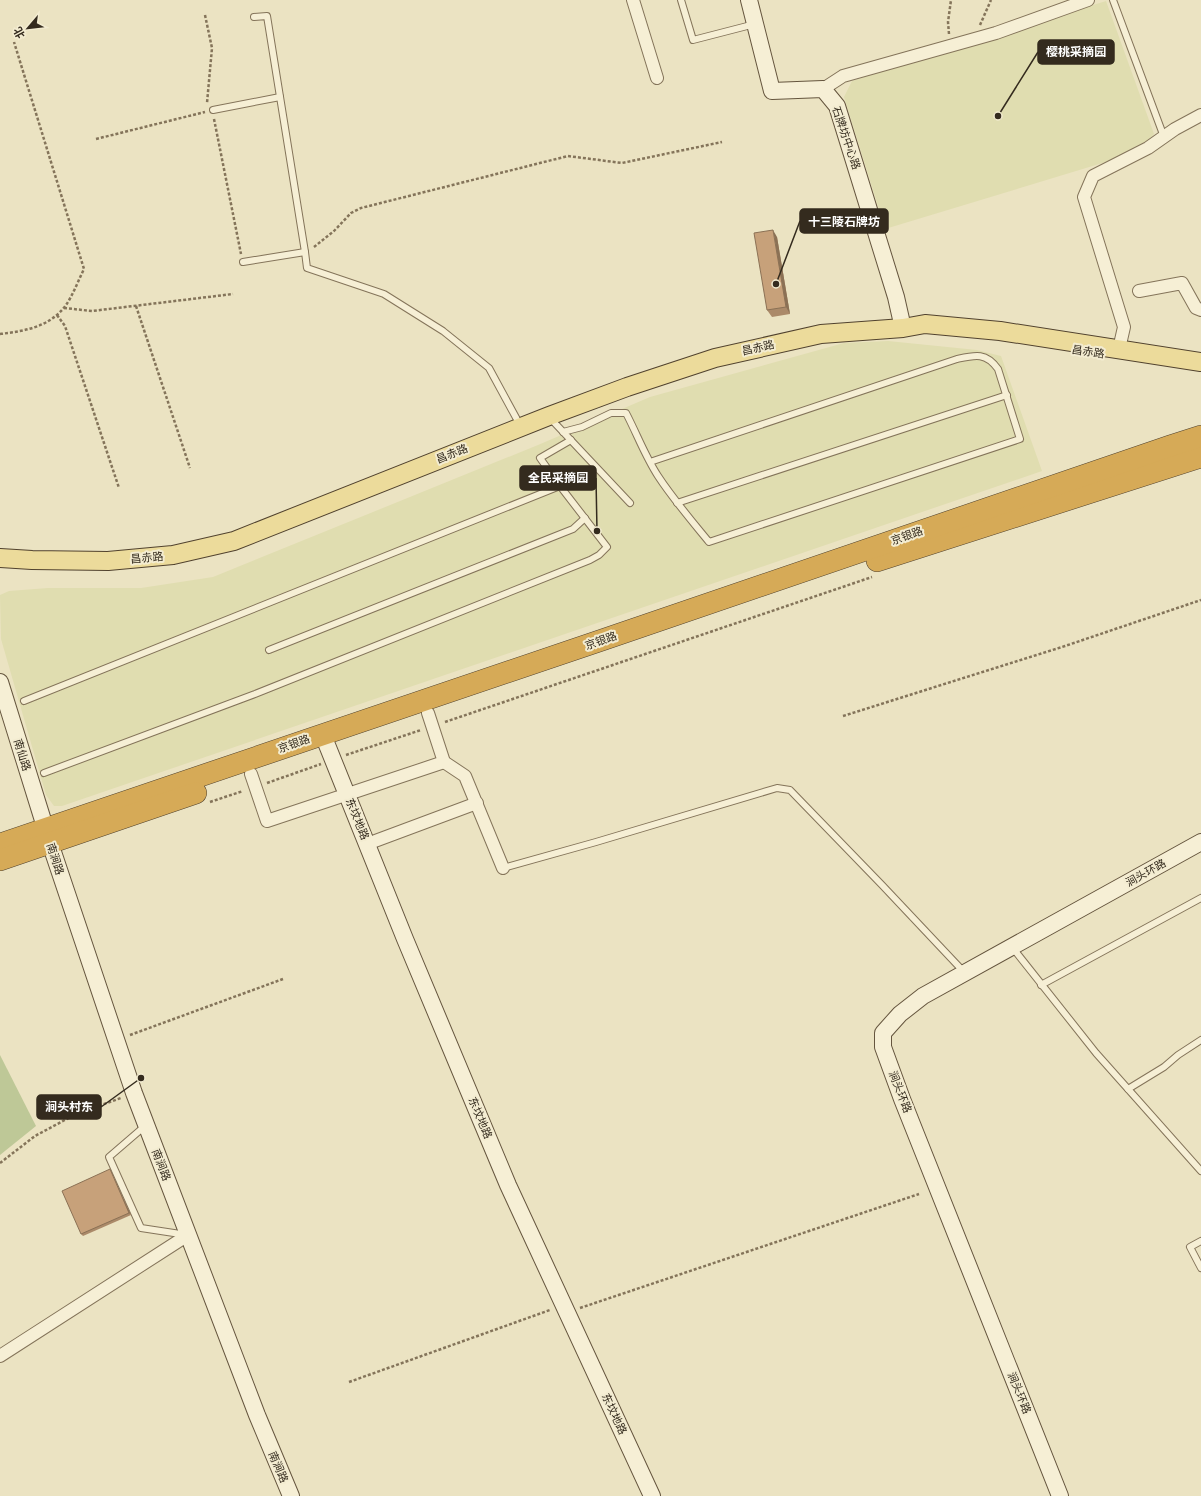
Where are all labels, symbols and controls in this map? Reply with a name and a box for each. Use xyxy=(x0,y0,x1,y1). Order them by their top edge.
north arrow xyxy=(8,8,48,48)
text: 北 xyxy=(11,25,28,40)
callout: 樱桃采摘园 xyxy=(1038,40,1114,64)
text: 樱桃采摘园 xyxy=(1046,45,1106,59)
street label: 石牌坊中心路 xyxy=(829,105,863,171)
callout: 十三陵石牌坊 xyxy=(800,209,888,233)
text: 十三陵石牌坊 xyxy=(808,215,880,229)
street label: 昌赤路 xyxy=(740,338,776,358)
street label: 昌赤路 xyxy=(1071,343,1105,361)
street label: 昌赤路 xyxy=(434,442,470,466)
callout: 全民采摘园 xyxy=(520,466,596,490)
text: 全民采摘园 xyxy=(528,471,588,485)
street label: 京银路 xyxy=(889,524,925,548)
street label: 昌赤路 xyxy=(130,550,164,566)
street label: 京银路 xyxy=(583,629,619,653)
street label: 京银路 xyxy=(276,732,312,756)
street label: 南仙路 xyxy=(11,737,33,773)
street label: 东坟地路 xyxy=(343,796,371,842)
street label: 南涧路 xyxy=(44,841,66,877)
street label: 涧头环路 xyxy=(1124,857,1168,889)
street label: 涧头环路 xyxy=(886,1069,914,1115)
callout: 涧头村东 xyxy=(37,1095,101,1119)
street label: 东坟地路 xyxy=(465,1095,495,1141)
text: 涧头村东 xyxy=(45,1100,93,1114)
street label: 南涧路 xyxy=(149,1147,173,1183)
street label: 涧头环路 xyxy=(1005,1370,1033,1416)
street label: 东坟地路 xyxy=(599,1391,629,1437)
street label: 南涧路 xyxy=(266,1449,290,1485)

